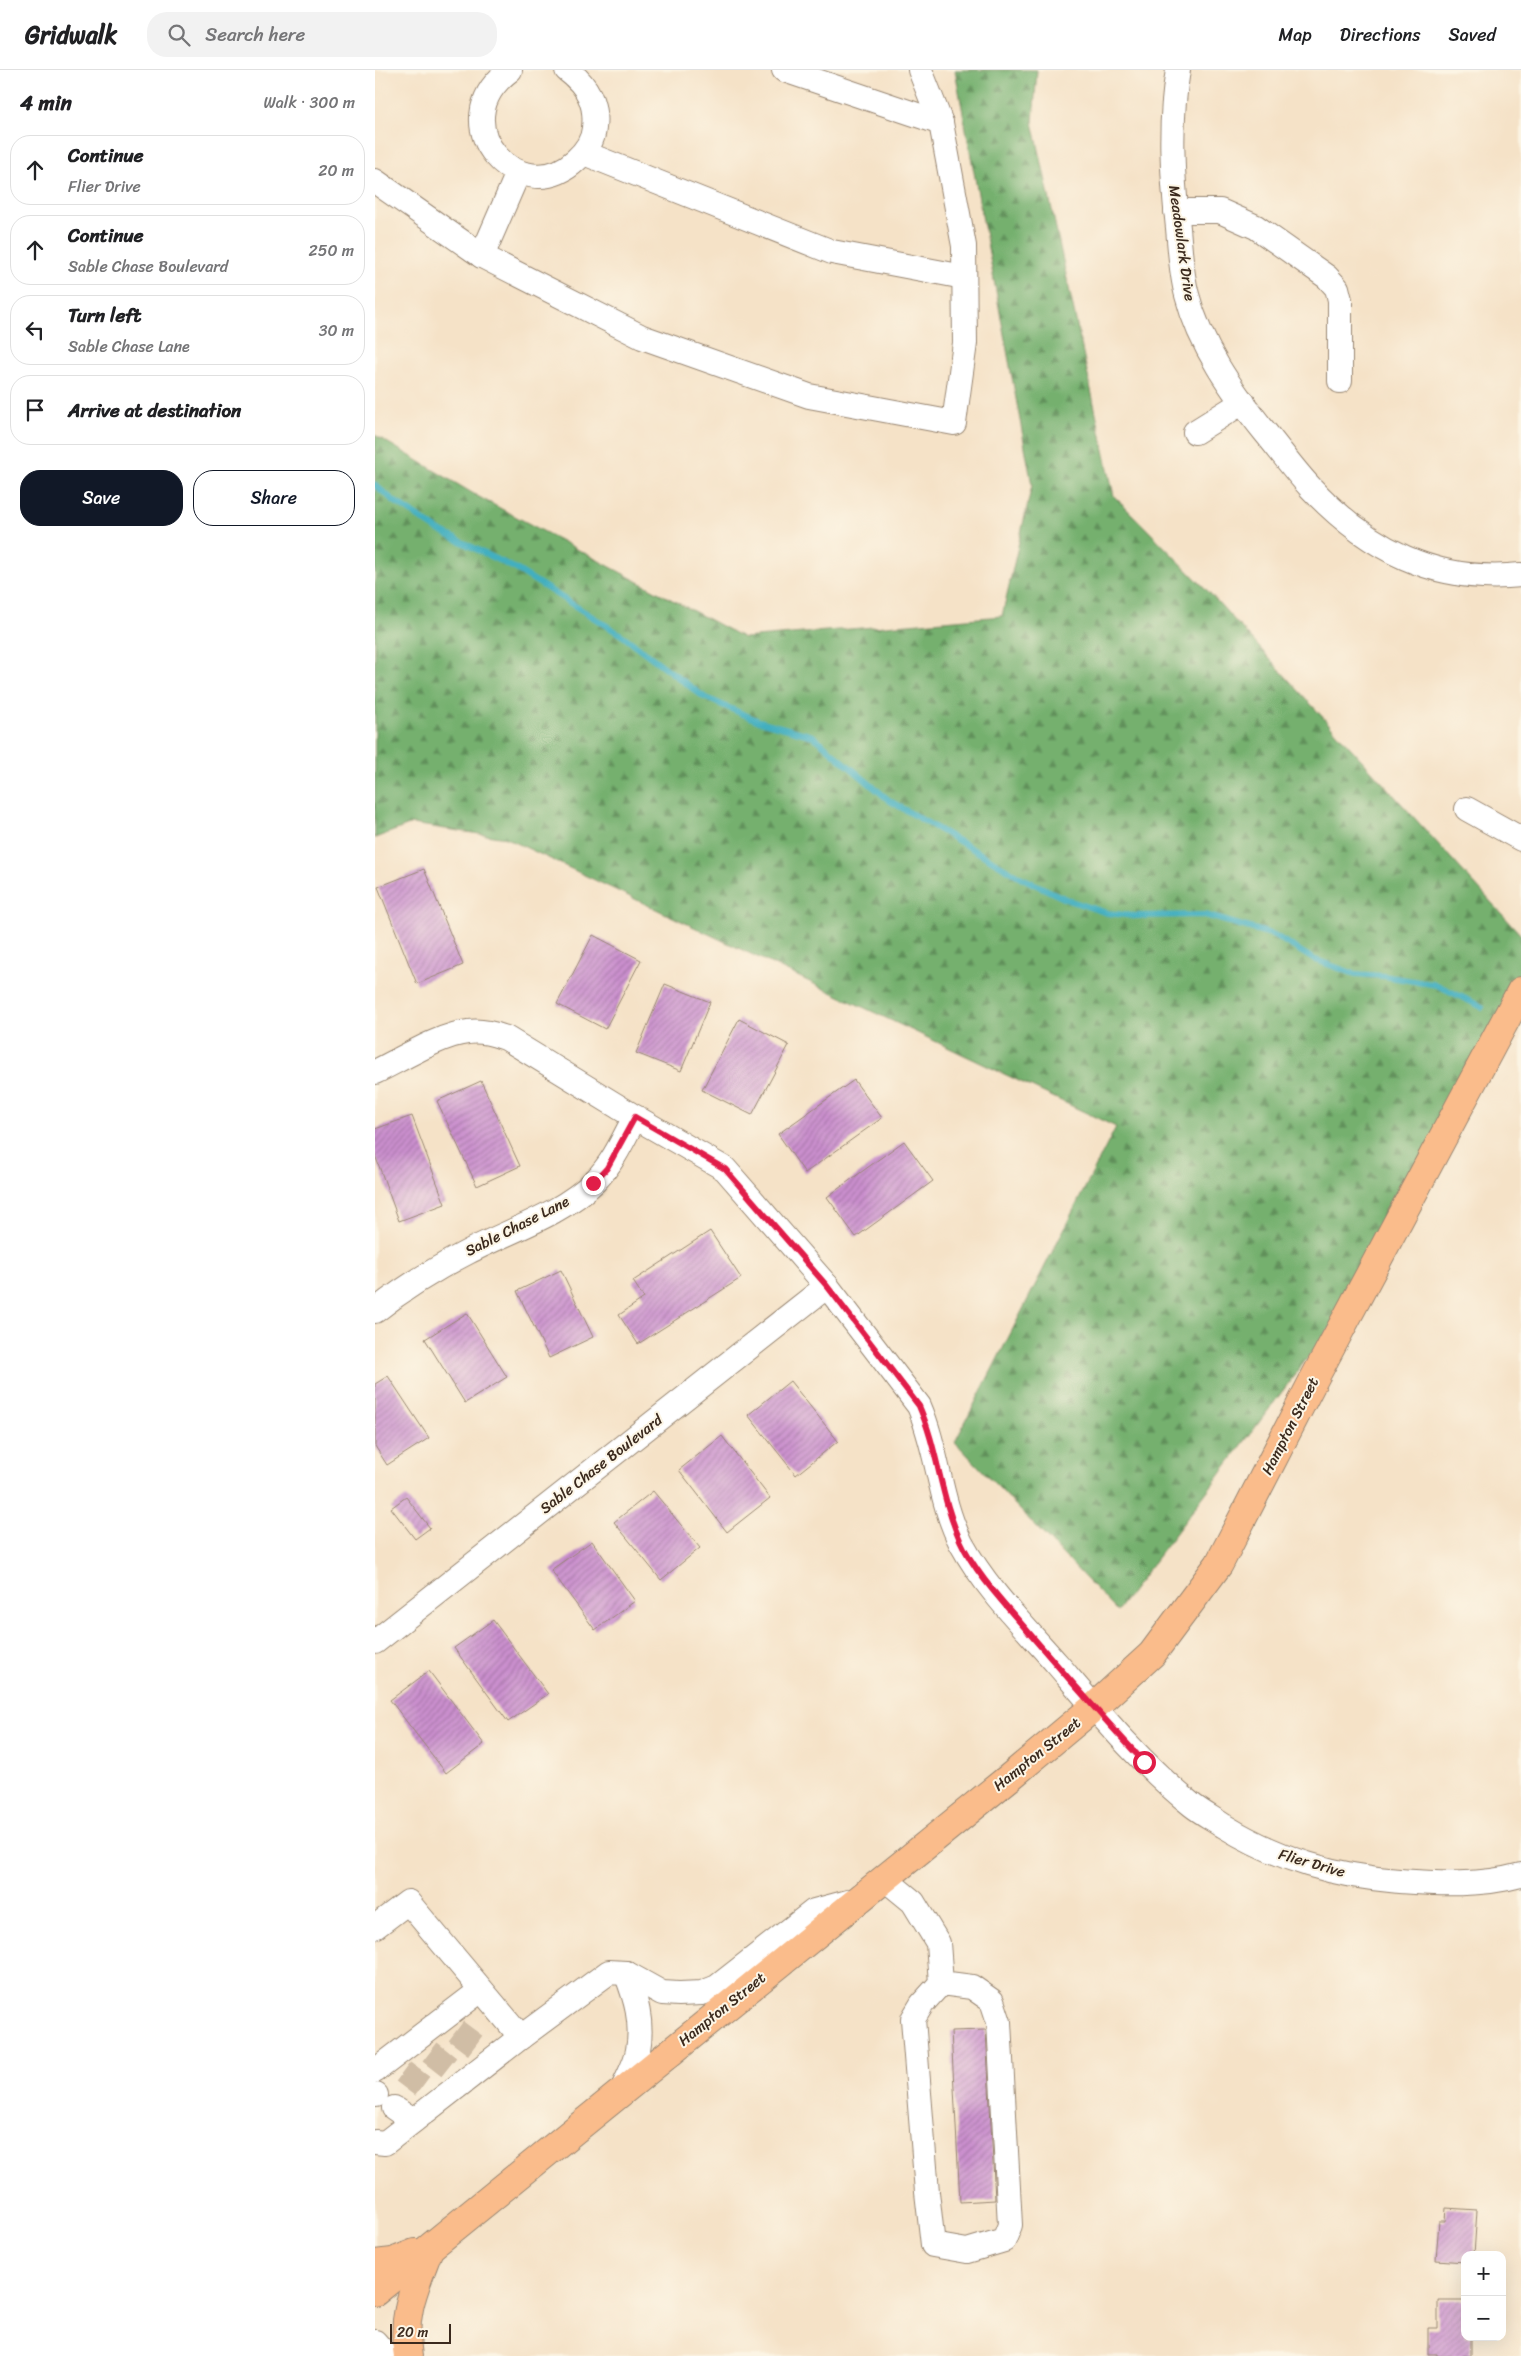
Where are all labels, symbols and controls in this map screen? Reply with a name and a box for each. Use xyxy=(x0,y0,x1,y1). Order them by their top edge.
search box xyxy=(147,12,497,57)
text: Gridwalk xyxy=(25,14,117,56)
text: Search here xyxy=(205,18,305,51)
text: Map xyxy=(1279,19,1312,51)
text: Directions xyxy=(1340,19,1421,51)
text: Saved xyxy=(1449,19,1496,51)
icon: search xyxy=(165,21,193,49)
text: 4 min xyxy=(20,84,72,122)
text: Walk · 300 m xyxy=(264,88,355,117)
text: Continue xyxy=(68,139,144,172)
icon: ahead xyxy=(21,156,49,184)
text: 20 m xyxy=(318,156,354,185)
text: Flier Drive xyxy=(68,172,141,201)
street label: Meadowlark Drive xyxy=(1161,184,1203,302)
text: Continue xyxy=(68,219,144,252)
icon: ahead xyxy=(21,236,49,264)
text: 250 m xyxy=(308,236,354,265)
text: Sable Chase Boulevard xyxy=(68,252,228,281)
text: Turn left xyxy=(68,299,141,332)
icon: left xyxy=(21,316,49,344)
text: 30 m xyxy=(319,316,354,345)
text: Sable Chase Lane xyxy=(68,332,190,361)
text: Arrive at destination xyxy=(68,394,241,427)
icon: arrive xyxy=(21,396,49,424)
button: Save xyxy=(20,470,183,526)
button: Share xyxy=(193,470,355,526)
route end xyxy=(582,1172,605,1195)
street label: Sable Chase Lane xyxy=(460,1189,574,1263)
street label: Hampton Street xyxy=(1254,1372,1326,1480)
street label: Sable Chase Boulevard xyxy=(534,1407,669,1520)
street label: Hampton Street xyxy=(987,1710,1087,1798)
route start xyxy=(1133,1751,1156,1774)
street label: Flier Drive xyxy=(1276,1841,1349,1885)
street label: Hampton Street xyxy=(672,1965,772,2053)
map controls xyxy=(1461,2251,1506,2341)
button: + xyxy=(1461,2251,1506,2296)
button: − xyxy=(1461,2296,1506,2341)
text: 20 m xyxy=(397,2320,428,2345)
scale bar xyxy=(390,2321,451,2344)

